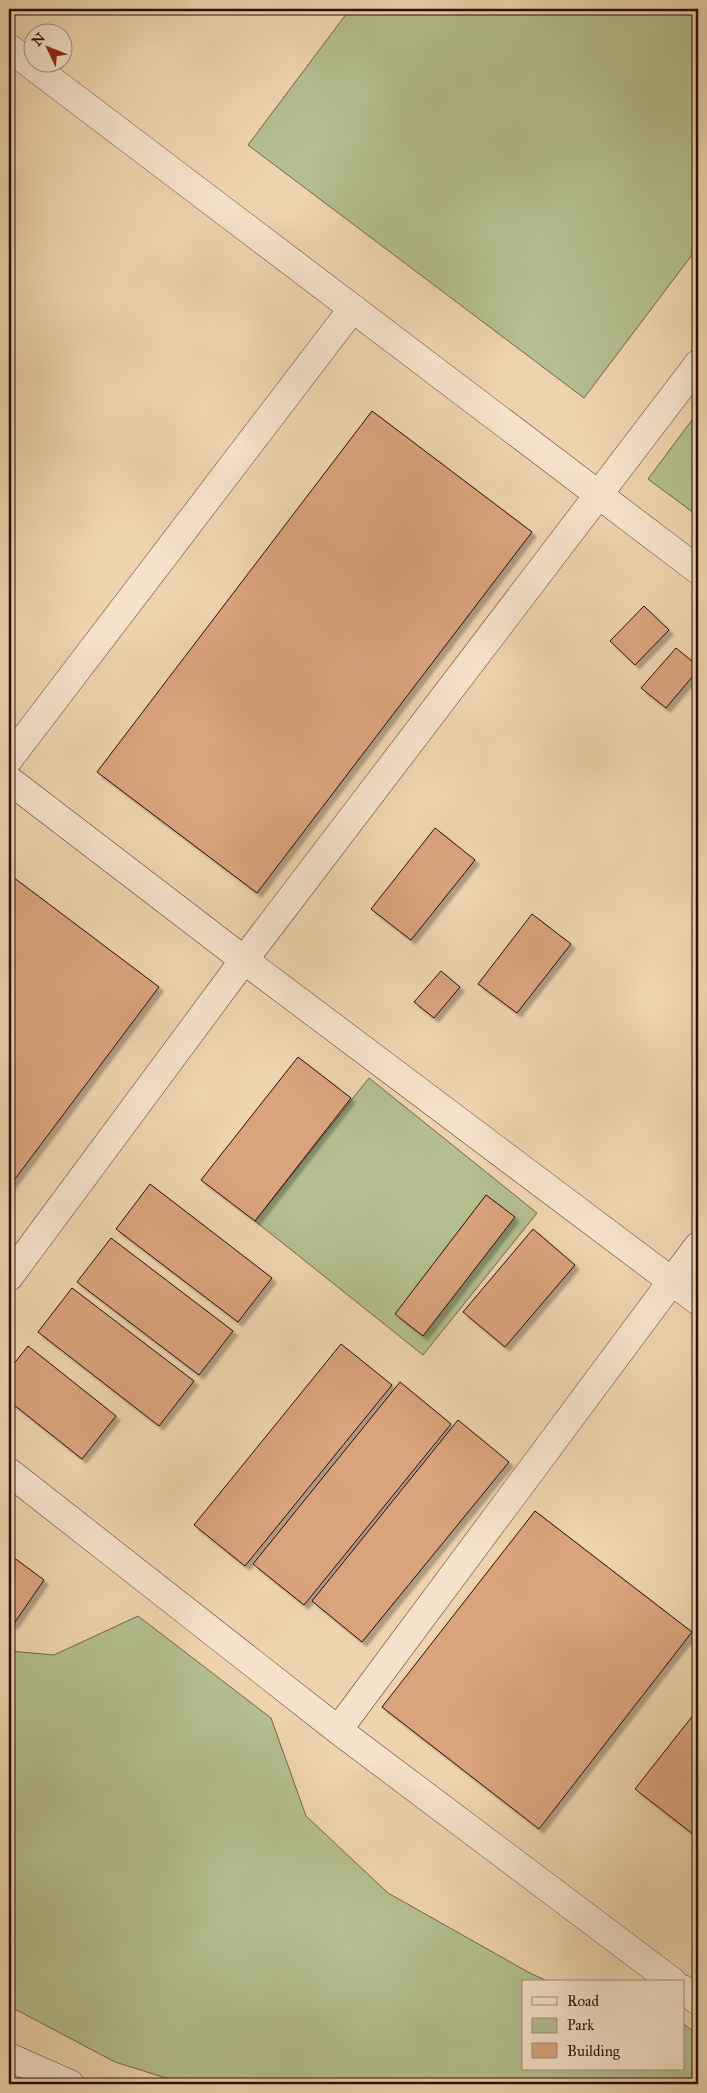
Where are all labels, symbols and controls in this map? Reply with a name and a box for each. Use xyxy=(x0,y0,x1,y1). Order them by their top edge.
north arrow xyxy=(22,22,72,72)
text: N xyxy=(29,29,49,50)
legend xyxy=(522,1980,684,2070)
text: Road xyxy=(567,1992,599,2010)
text: Park xyxy=(567,2016,594,2034)
text: Building xyxy=(567,2042,621,2060)

